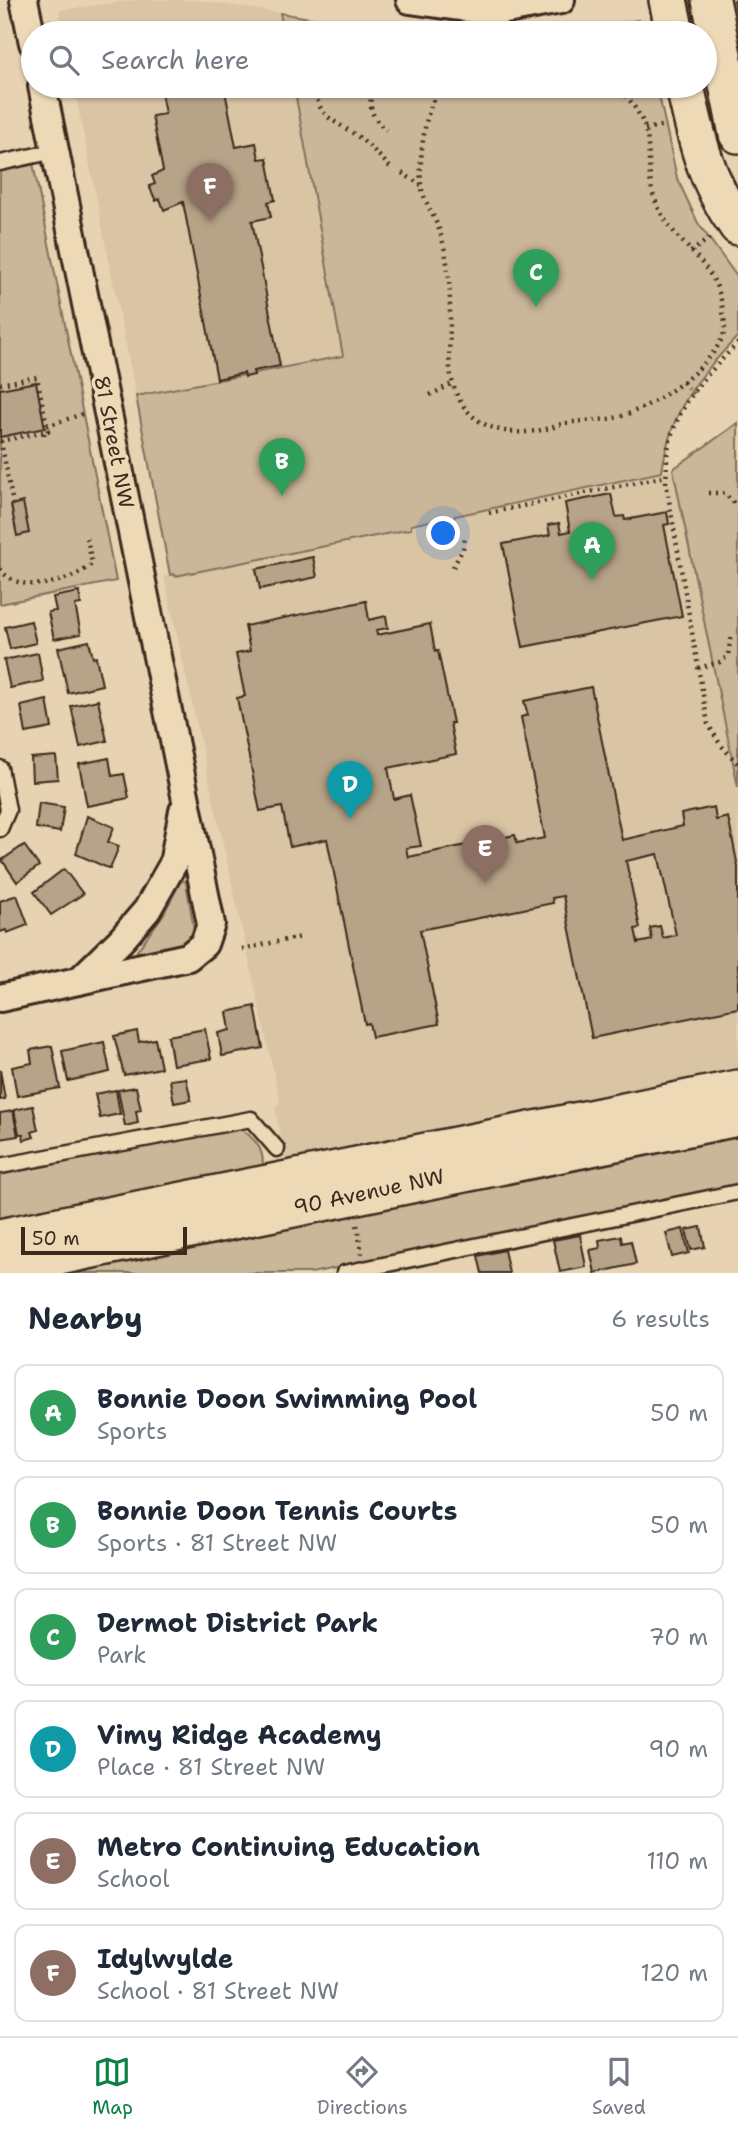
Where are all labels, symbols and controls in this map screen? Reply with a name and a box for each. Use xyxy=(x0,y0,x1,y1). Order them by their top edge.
search box xyxy=(21,21,717,98)
icon: search xyxy=(45,41,83,79)
text: Search here xyxy=(101,42,250,77)
pin: F xyxy=(187,163,233,221)
pin: C xyxy=(513,249,559,307)
street label: 81 Street NW xyxy=(87,373,141,511)
pin: B xyxy=(259,438,305,496)
your location xyxy=(426,516,460,550)
pin: A xyxy=(569,522,615,580)
pin: D xyxy=(327,761,373,819)
pin: E xyxy=(462,825,508,883)
street label: 90 Avenue NW xyxy=(291,1162,447,1222)
scale bar xyxy=(21,1224,187,1256)
text: 50 m xyxy=(32,1226,80,1251)
text: Nearby xyxy=(28,1298,143,1339)
text: 6 results xyxy=(611,1304,710,1334)
text: Bonnie Doon Swimming Pool xyxy=(97,1381,477,1416)
text: A xyxy=(44,1398,62,1428)
text: 50 m xyxy=(650,1398,708,1428)
text: Sports xyxy=(97,1416,168,1446)
text: Bonnie Doon Tennis Courts xyxy=(97,1493,457,1528)
text: B xyxy=(46,1510,60,1540)
text: 50 m xyxy=(650,1510,708,1540)
text: Sports · 81 Street NW xyxy=(97,1528,337,1558)
text: Dermot District Park xyxy=(97,1605,378,1640)
text: C xyxy=(46,1622,60,1652)
text: 70 m xyxy=(649,1622,708,1652)
text: Park xyxy=(97,1640,146,1670)
text: Vimy Ridge Academy xyxy=(97,1717,382,1752)
text: D xyxy=(45,1734,61,1764)
text: 90 m xyxy=(648,1734,708,1764)
text: Place · 81 Street NW xyxy=(97,1752,325,1782)
text: Metro Continuing Education xyxy=(97,1829,480,1864)
text: E xyxy=(45,1846,61,1876)
text: 110 m xyxy=(646,1846,708,1876)
text: School xyxy=(97,1864,169,1894)
text: Idylwylde xyxy=(97,1941,233,1976)
text: F xyxy=(46,1958,60,1988)
text: 120 m xyxy=(640,1958,708,1988)
text: School · 81 Street NW xyxy=(97,1976,339,2006)
tab: Map xyxy=(92,2053,133,2120)
tab: Directions xyxy=(317,2053,408,2120)
tab: Saved xyxy=(592,2053,646,2120)

